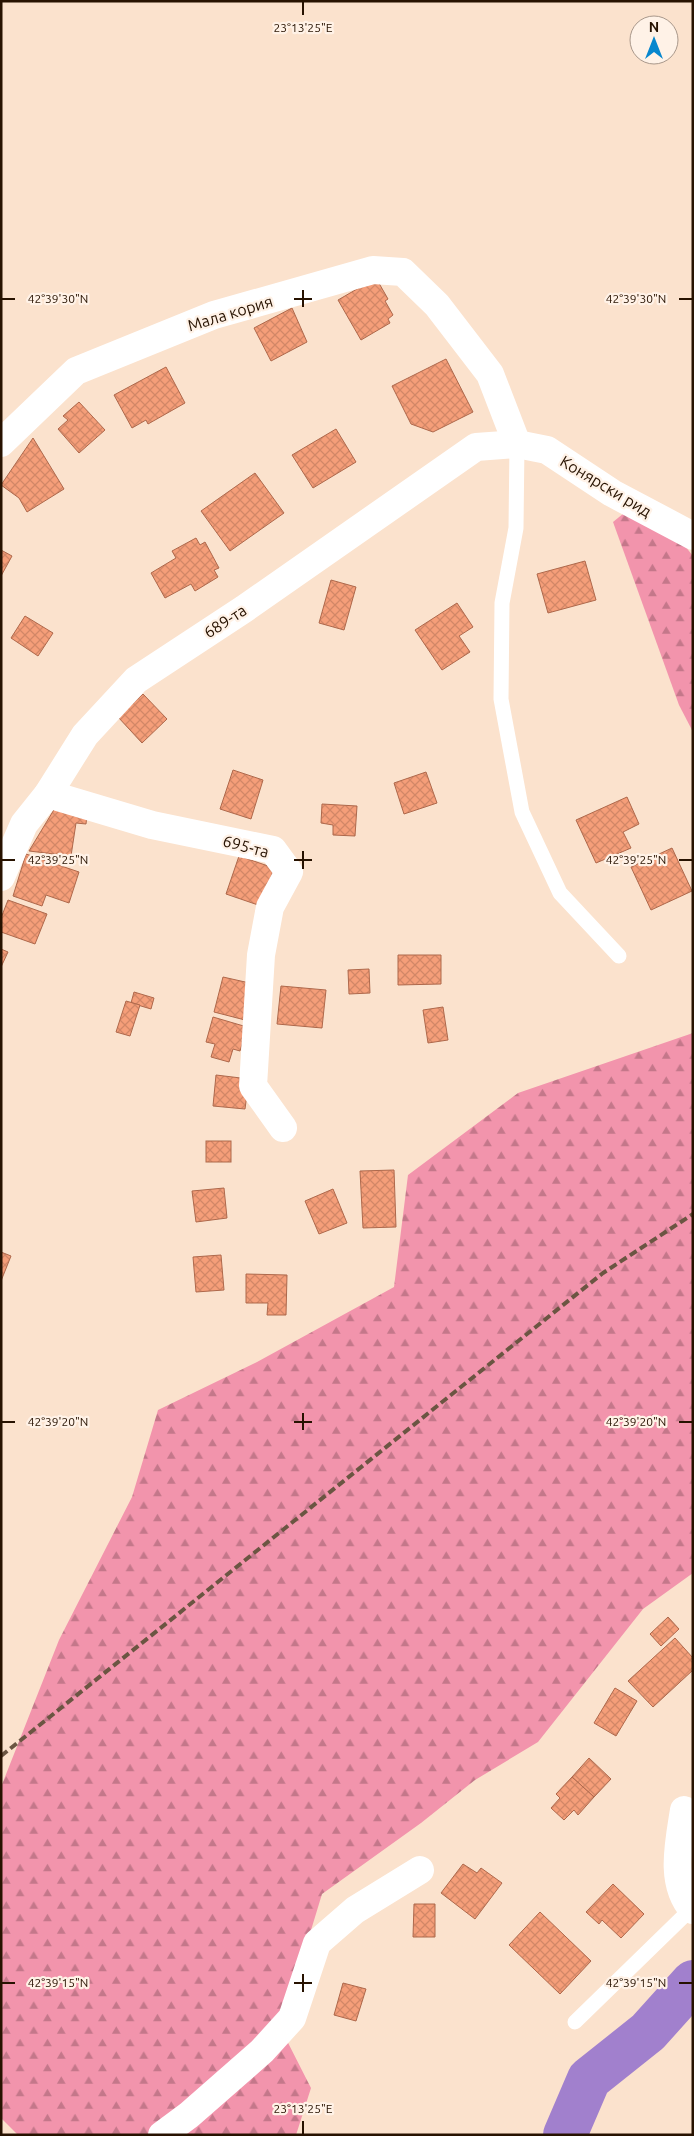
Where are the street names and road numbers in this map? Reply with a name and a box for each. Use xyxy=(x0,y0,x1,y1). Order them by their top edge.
street label: Мала кория xyxy=(185,292,275,334)
street label: Конярски рид xyxy=(557,452,655,520)
street label: 689-та xyxy=(200,601,250,641)
street label: 695-та xyxy=(221,831,271,861)

